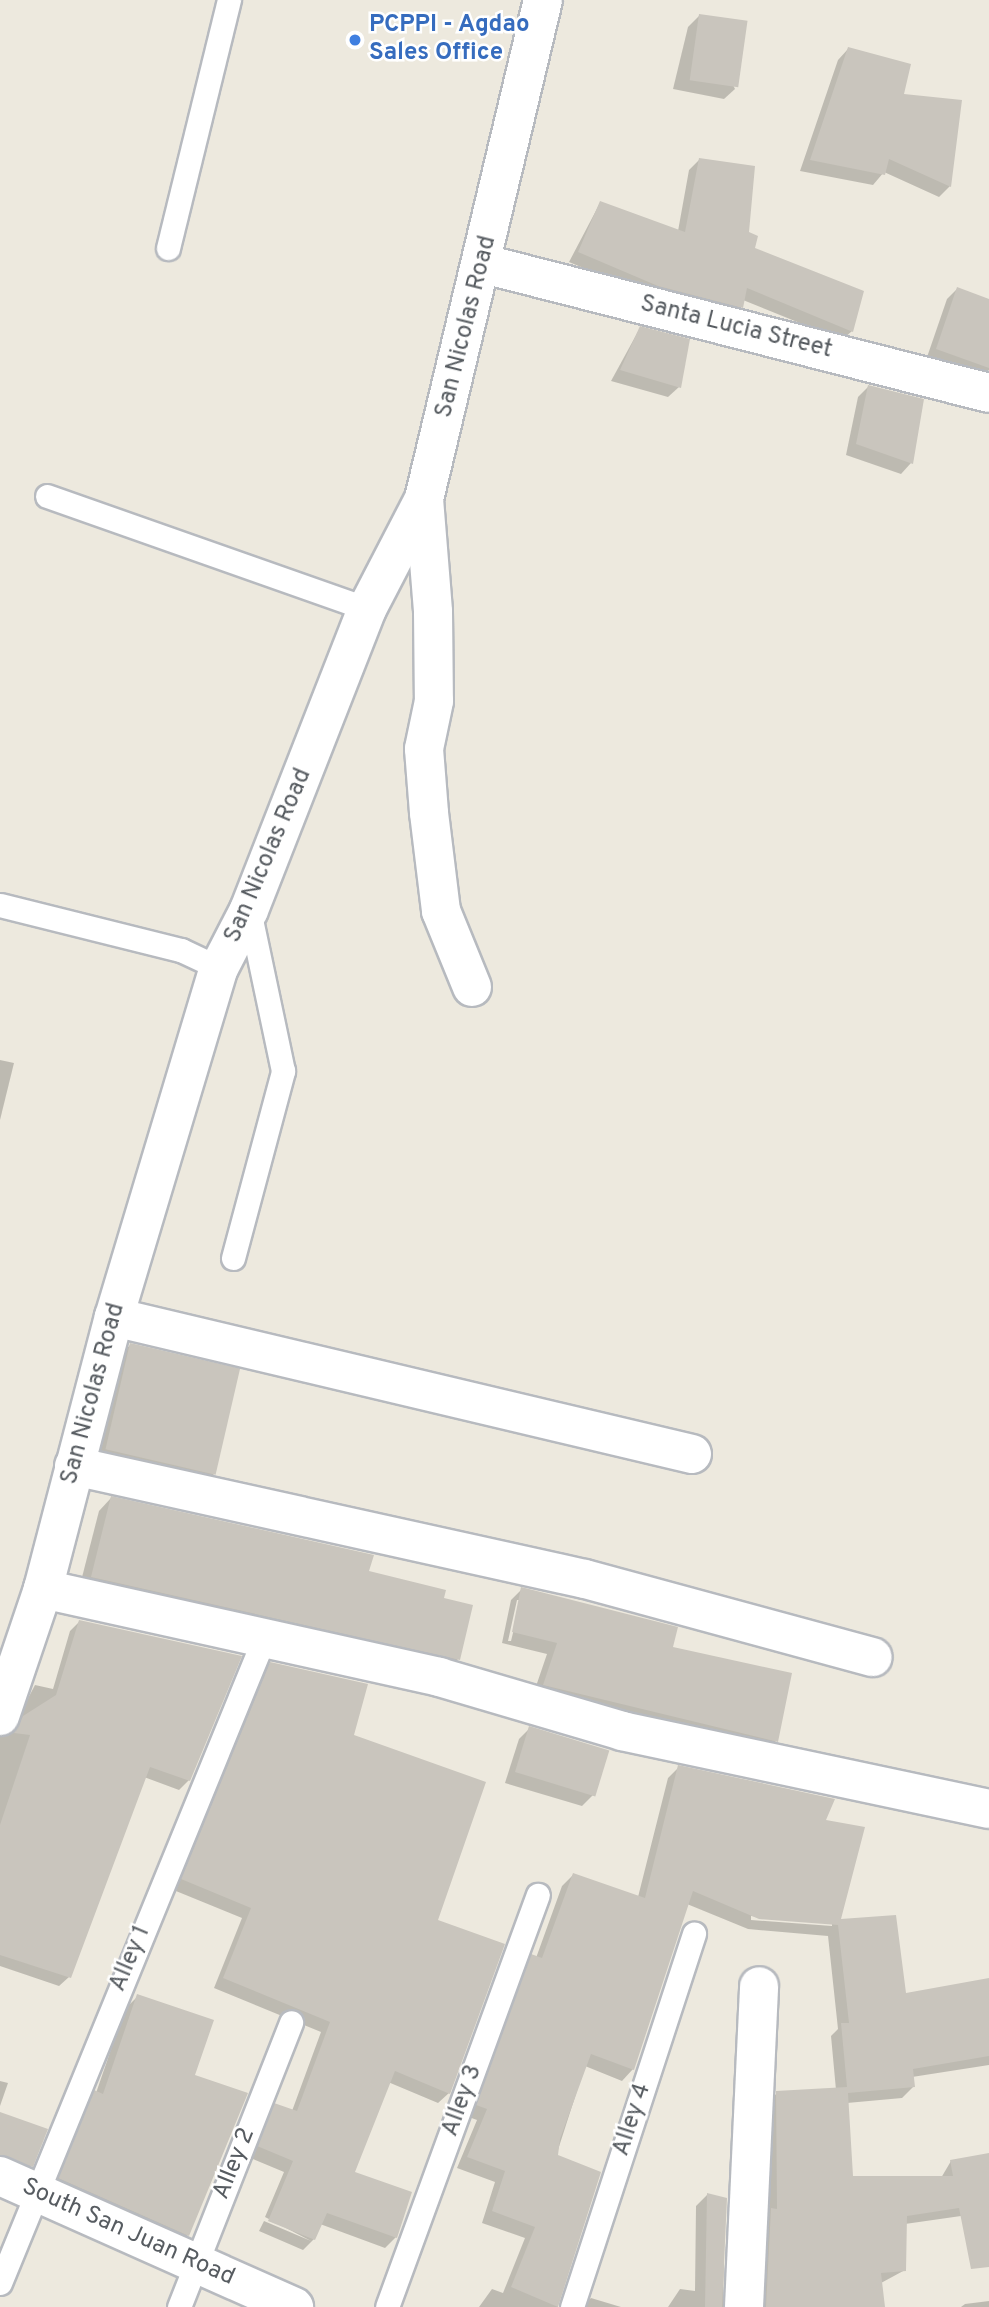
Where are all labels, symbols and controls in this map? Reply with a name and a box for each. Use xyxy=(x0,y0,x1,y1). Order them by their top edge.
place label: PCPPI - Agdao Sales Office xyxy=(369,12,530,68)
marker: PCPPI - Agdao Sales Office xyxy=(347,32,363,48)
street label: San Nicolas Road xyxy=(430,233,504,421)
street label: Santa Lucia Street xyxy=(637,290,835,366)
street label: San Nicolas Road xyxy=(219,765,319,947)
street label: San Nicolas Road xyxy=(56,1300,132,1488)
street label: Alley 1 xyxy=(104,1922,158,1996)
street label: Alley 3 xyxy=(437,2061,489,2141)
street label: Alley 4 xyxy=(608,2080,658,2160)
street label: Alley 2 xyxy=(208,2124,262,2204)
street label: South San Juan Road xyxy=(17,2173,239,2293)

